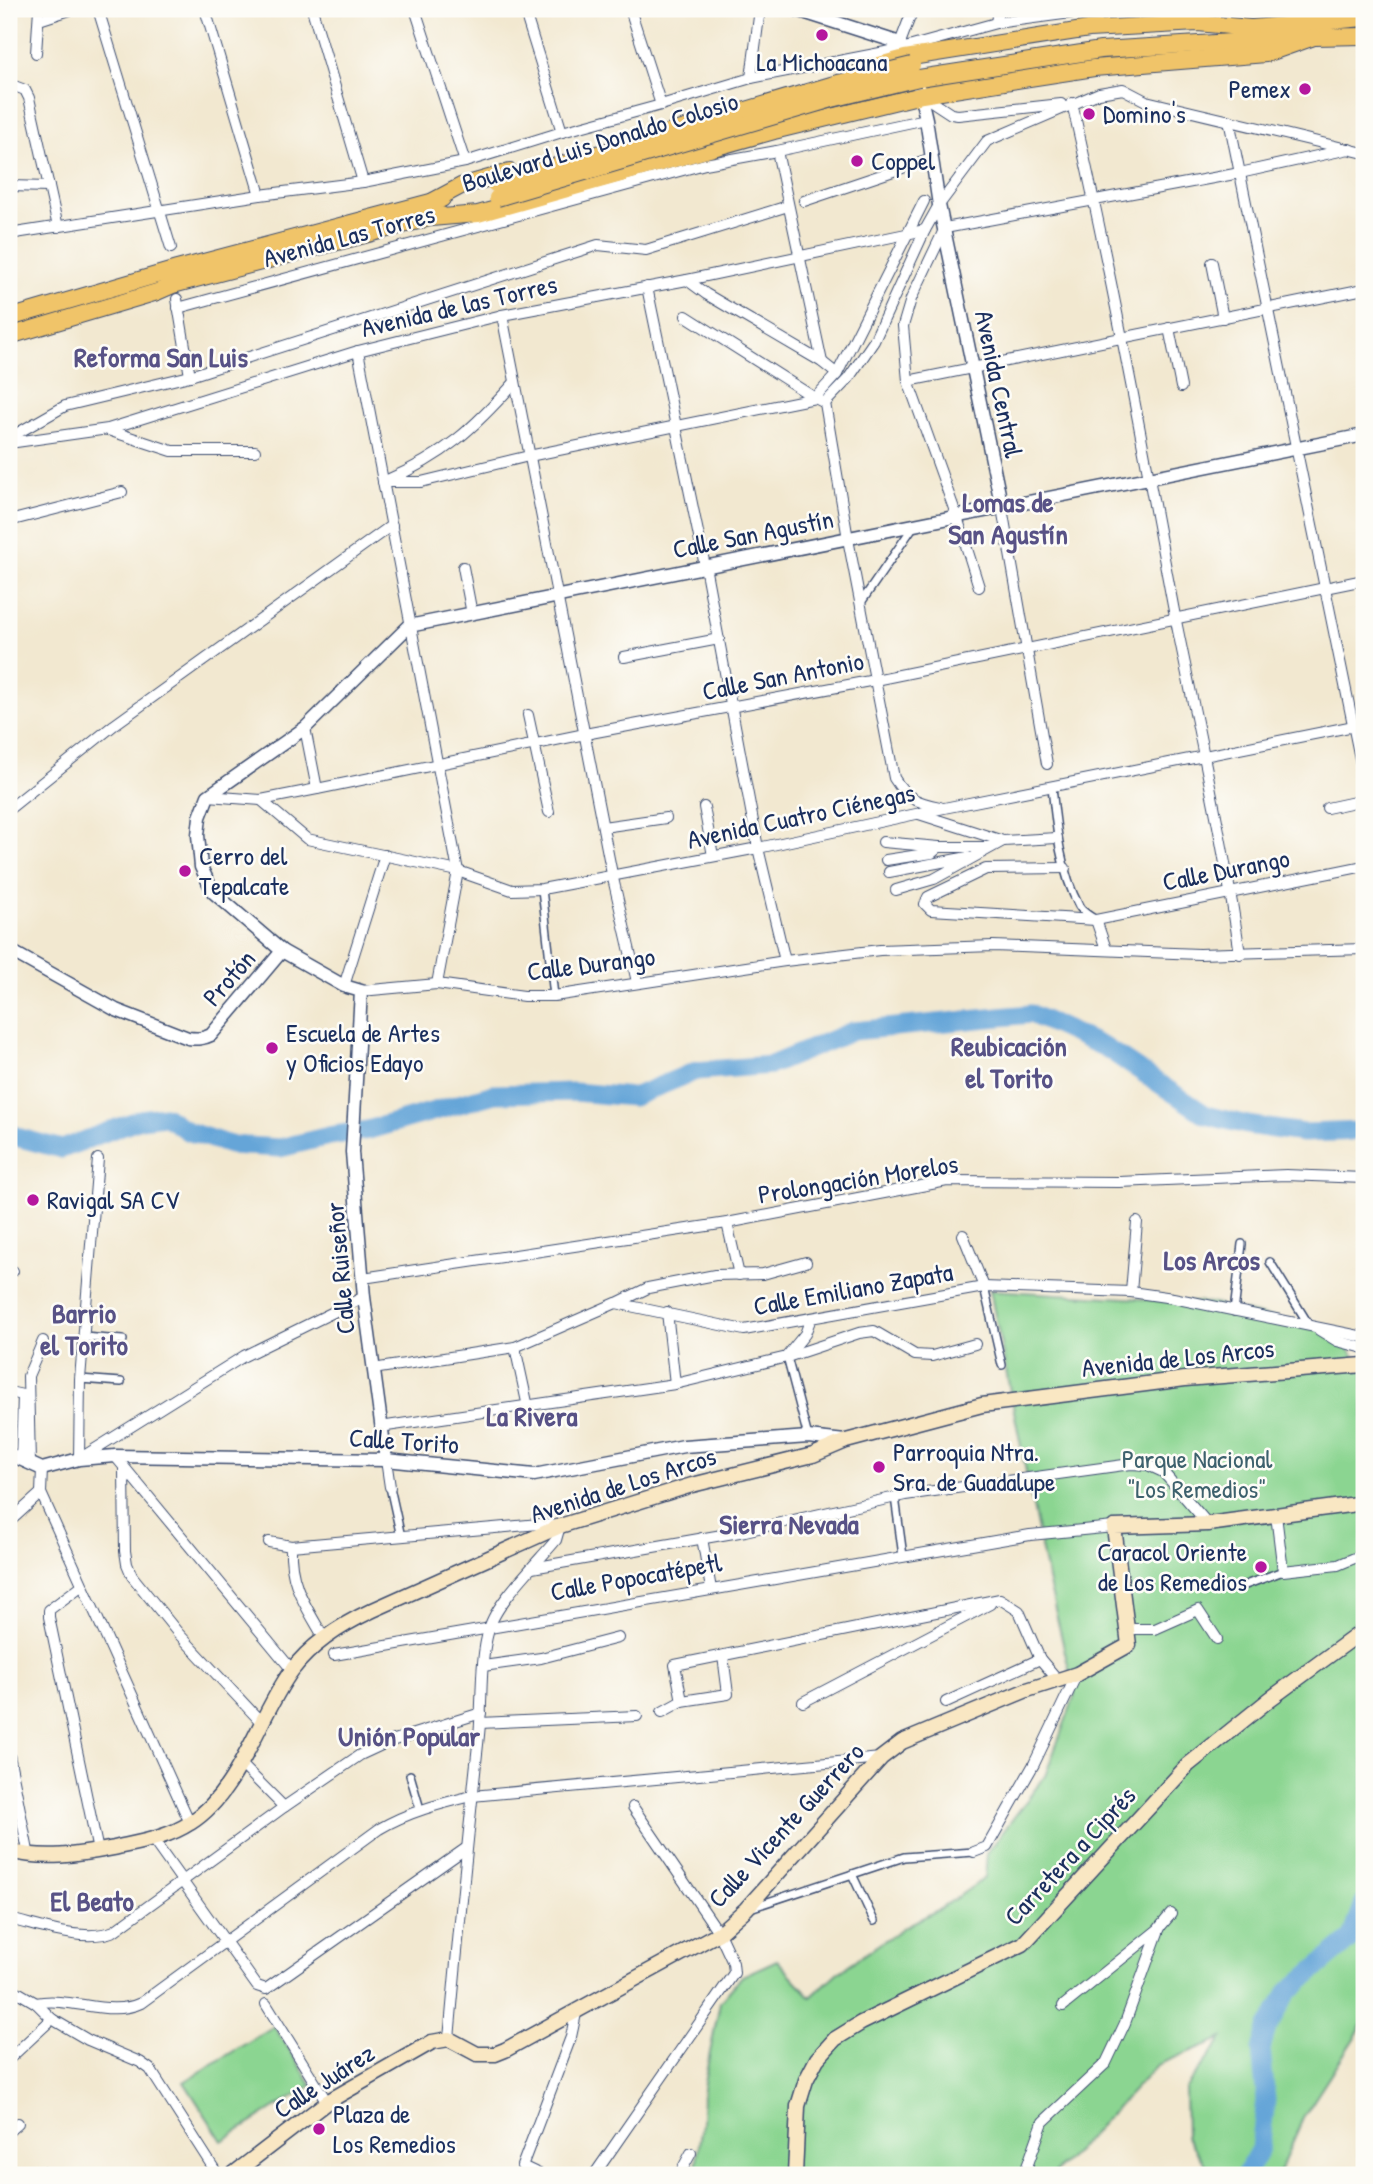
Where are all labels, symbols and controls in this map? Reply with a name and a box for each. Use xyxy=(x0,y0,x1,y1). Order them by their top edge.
marker: La Michoacana xyxy=(814,27,830,43)
place label: La Michoacana xyxy=(756,44,888,79)
place label: Pemex xyxy=(1228,71,1291,106)
marker: Pemex xyxy=(1297,81,1313,97)
street label: Boulevard Luis Donaldo Colosio xyxy=(458,83,742,200)
place label: Domino's xyxy=(1103,96,1186,131)
marker: Domino's xyxy=(1081,106,1097,122)
place label: Coppel xyxy=(871,143,935,178)
marker: Coppel xyxy=(849,153,865,169)
street label: Avenida Las Torres xyxy=(259,196,438,275)
street label: Avenida de las Torres xyxy=(358,266,560,345)
street label: Avenida Central xyxy=(967,307,1032,461)
district label: Reforma San Luis xyxy=(74,338,248,376)
district label: Lomas de San Agustín xyxy=(948,483,1068,554)
street label: Calle San Agustín xyxy=(670,501,836,566)
street label: Calle San Antonio xyxy=(699,643,867,708)
street label: Avenida Cuatro Ciénegas xyxy=(684,774,918,857)
place label: Cerro del Tepalcate xyxy=(199,838,289,903)
street label: Calle Durango xyxy=(1159,840,1292,899)
marker: Cerro del Tepalcate xyxy=(177,863,193,879)
street label: Calle Durango xyxy=(525,938,657,989)
street label: Protón xyxy=(194,942,263,1013)
place label: Escuela de Artes y Oficios Edayo xyxy=(286,1015,440,1080)
district label: Reubicación el Torito xyxy=(951,1027,1067,1097)
marker: Escuela de Artes y Oficios Edayo xyxy=(264,1040,280,1056)
street label: Prolongación Morelos xyxy=(756,1145,960,1212)
place label: Ravigal SA CV xyxy=(47,1182,180,1217)
marker: Ravigal SA CV xyxy=(25,1192,41,1208)
street label: Calle Ruiseñor xyxy=(316,1200,363,1336)
district label: Los Arcos xyxy=(1164,1241,1260,1279)
street label: Calle Emiliano Zapata xyxy=(750,1254,955,1323)
district label: Barrio el Torito xyxy=(40,1294,128,1364)
street label: Avenida de Los Arcos xyxy=(1080,1330,1276,1385)
district label: La Rivera xyxy=(487,1397,577,1435)
street label: Calle Torito xyxy=(348,1419,460,1462)
place label: Parroquia Ntra. Sra. de Guadalupe xyxy=(893,1434,1055,1499)
street label: Avenida de Los Arcos xyxy=(526,1438,720,1531)
park label: Parque Nacional "Los Remedios" xyxy=(1122,1441,1272,1506)
marker: Parroquia Ntra. Sra. de Guadalupe xyxy=(871,1459,887,1475)
district label: Sierra Nevada xyxy=(719,1505,859,1543)
place label: Caracol Oriente de Los Remedios xyxy=(1097,1534,1247,1599)
street label: Calle Popocatépetl xyxy=(547,1544,724,1609)
marker: Caracol Oriente de Los Remedios xyxy=(1253,1559,1269,1575)
district label: Unión Popular xyxy=(338,1717,480,1756)
street label: Calle Vicente Guerrero xyxy=(700,1734,871,1915)
street label: Carretera a Ciprés xyxy=(996,1779,1143,1933)
district label: El Beato xyxy=(50,1882,134,1920)
street label: Calle Juárez xyxy=(267,2035,381,2126)
place label: Plaza de Los Remedios xyxy=(333,2096,456,2161)
marker: Plaza de Los Remedios xyxy=(311,2121,327,2137)

